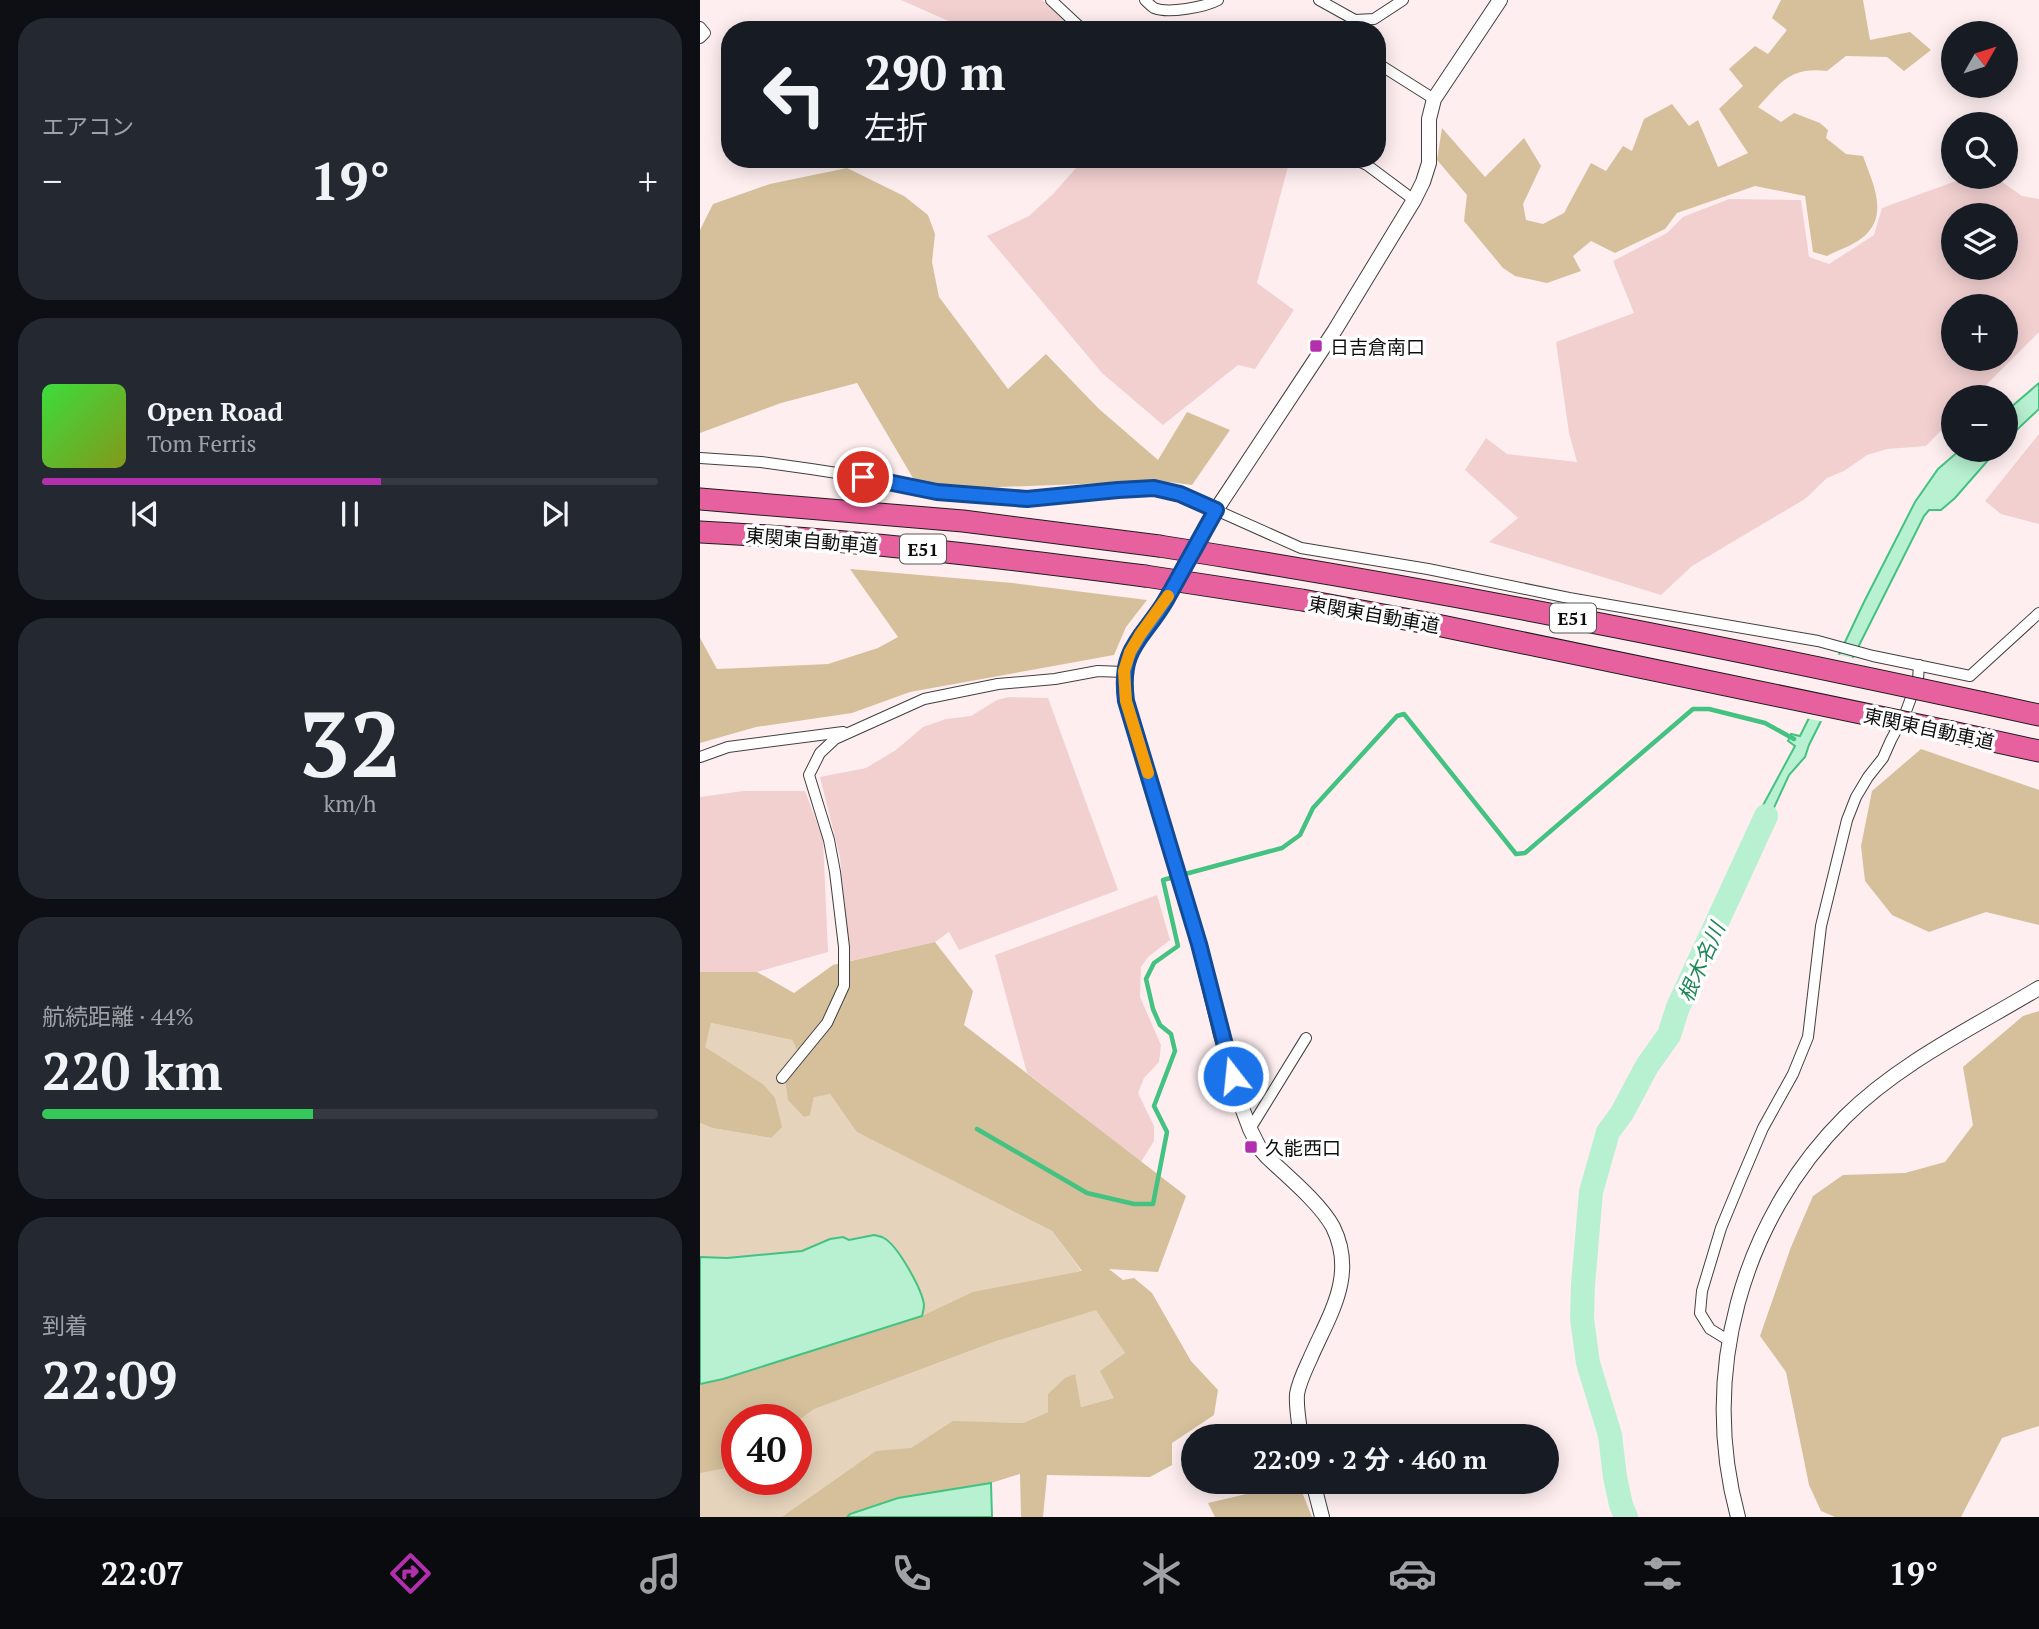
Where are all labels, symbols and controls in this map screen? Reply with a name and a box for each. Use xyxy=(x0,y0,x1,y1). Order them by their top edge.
north arrow xyxy=(1941,21,2018,98)
map controls xyxy=(1941,21,2018,462)
text: 290 m xyxy=(864,39,1006,104)
icon: left xyxy=(749,49,840,140)
text: 左折 xyxy=(864,106,928,148)
text: エアコン xyxy=(42,111,134,142)
button: search xyxy=(1941,112,2018,189)
text: 19° xyxy=(310,146,390,215)
text: − xyxy=(42,156,62,206)
text: + xyxy=(638,156,658,206)
button: layers xyxy=(1941,203,2018,280)
button: + xyxy=(1941,294,2018,371)
place label: 日吉倉南口 xyxy=(1330,334,1425,359)
marker: 日吉倉南口 xyxy=(1308,338,1324,354)
button: − xyxy=(1941,385,2018,462)
text: Open Road xyxy=(147,394,283,428)
text: Tom Ferris xyxy=(147,428,257,459)
pin xyxy=(833,447,893,507)
icon: arrive xyxy=(844,458,882,496)
icon: previous xyxy=(126,495,164,533)
icon: pause xyxy=(331,495,369,533)
icon: next xyxy=(536,495,574,533)
street label: 東関東自動車道 xyxy=(745,522,879,558)
road number: E51 xyxy=(900,534,946,564)
street label: 東関東自動車道 xyxy=(1306,590,1442,638)
road number: E51 xyxy=(1550,604,1596,632)
text: 32 xyxy=(299,682,401,803)
street label: 東関東自動車道 xyxy=(1861,702,1997,754)
text: km/h xyxy=(323,788,377,819)
water label: 根木名川 xyxy=(1671,916,1732,1006)
text: 航続距離 · 44% xyxy=(42,1001,194,1032)
text: 220 km xyxy=(42,1036,223,1105)
position arrow xyxy=(1196,1039,1270,1113)
place label: 久能西口 xyxy=(1265,1135,1341,1160)
marker: 久能西口 xyxy=(1243,1139,1259,1155)
text: 到着 xyxy=(42,1310,88,1341)
text: 22:09 xyxy=(42,1345,177,1414)
speed limit sign: 40 xyxy=(721,1404,812,1495)
text: 22:09 · 2 分 · 460 m xyxy=(1253,1442,1487,1476)
icon: directions xyxy=(386,1549,435,1598)
icon: music xyxy=(636,1549,685,1598)
icon: phone xyxy=(887,1549,936,1598)
icon: climate xyxy=(1137,1549,1186,1598)
icon: car xyxy=(1388,1549,1437,1598)
icon: filters xyxy=(1638,1549,1687,1598)
text: 22:07 xyxy=(101,1552,184,1594)
text: 19° xyxy=(1889,1552,1938,1594)

